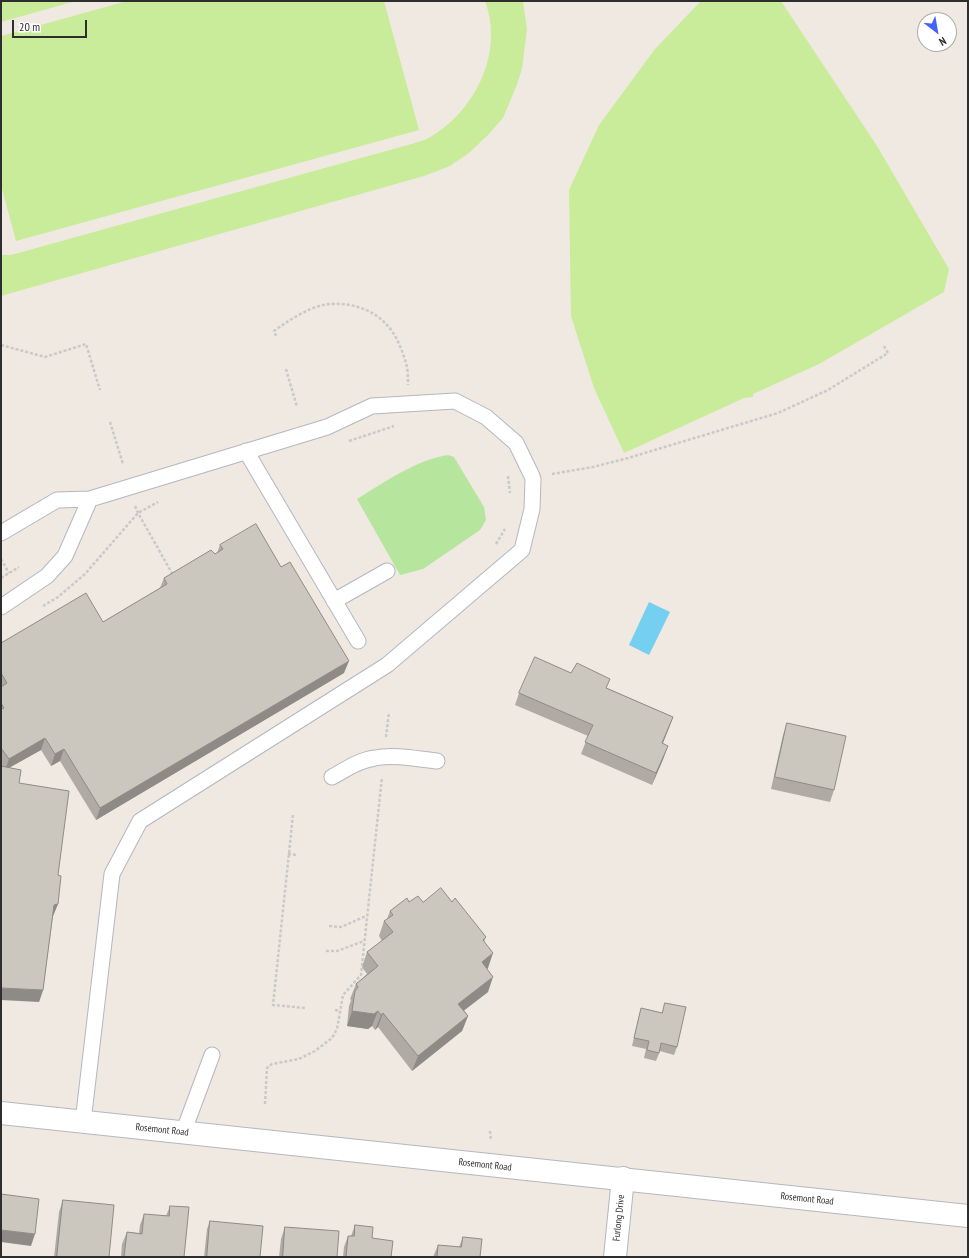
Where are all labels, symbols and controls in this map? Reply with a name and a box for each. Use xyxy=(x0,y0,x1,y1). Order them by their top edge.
scale bar xyxy=(14,12,89,38)
north arrow xyxy=(917,12,957,52)
text: 20 m xyxy=(19,19,40,34)
text: N xyxy=(937,34,949,49)
street label: Rosemont Road xyxy=(135,1121,189,1139)
street label: Rosemont Road xyxy=(458,1156,512,1174)
street label: Rosemont Road xyxy=(780,1190,834,1208)
street label: Furlong Drive xyxy=(611,1194,627,1242)

